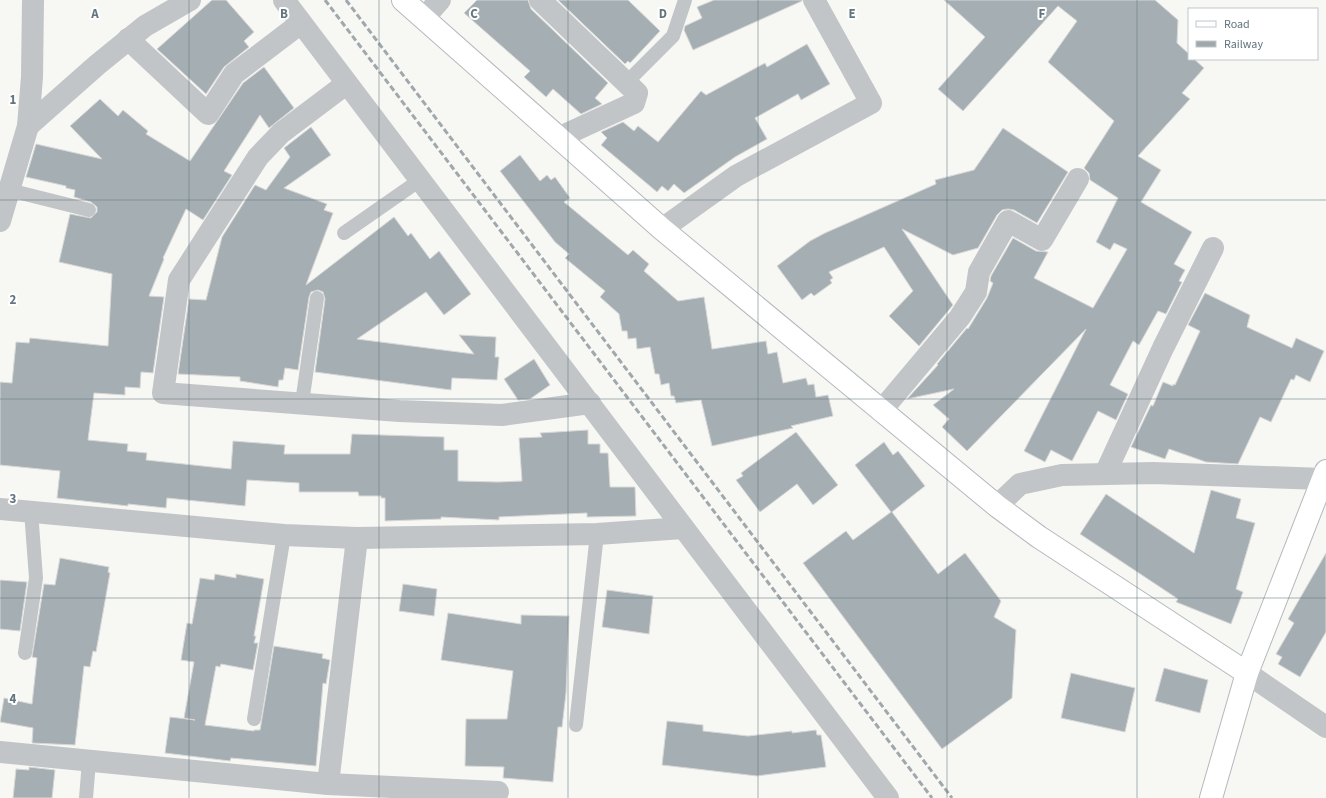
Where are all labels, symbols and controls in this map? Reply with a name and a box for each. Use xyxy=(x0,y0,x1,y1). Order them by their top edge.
text: A xyxy=(90,5,99,23)
text: B xyxy=(280,5,288,23)
text: C xyxy=(470,5,478,23)
text: D xyxy=(659,5,667,23)
text: E xyxy=(848,5,856,23)
text: F xyxy=(1039,5,1046,23)
legend xyxy=(1188,8,1318,60)
text: Road xyxy=(1224,16,1250,33)
text: Railway xyxy=(1224,36,1263,53)
text: 1 xyxy=(10,91,17,109)
text: 2 xyxy=(10,291,17,309)
text: 3 xyxy=(10,490,17,508)
text: 4 xyxy=(10,690,17,708)

